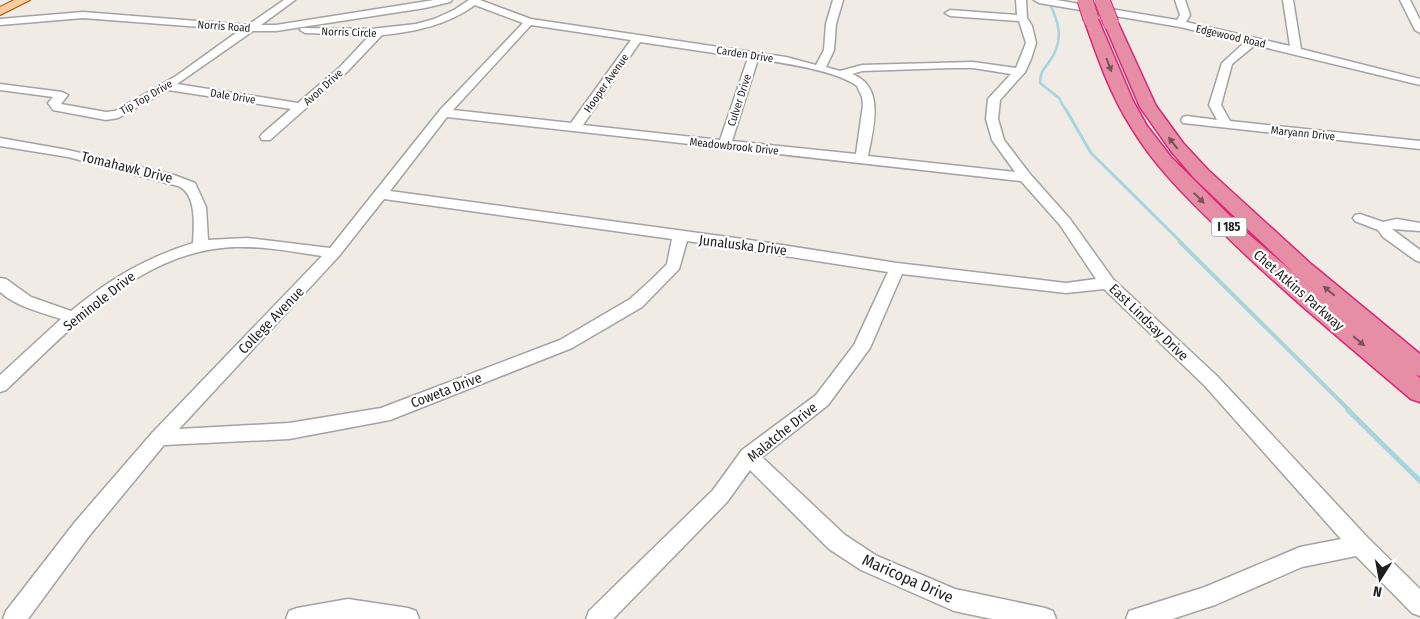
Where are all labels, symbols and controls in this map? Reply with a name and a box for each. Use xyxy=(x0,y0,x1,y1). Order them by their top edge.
street label: Norris Road xyxy=(197,18,251,35)
street label: Edgewood Road xyxy=(1195,22,1267,51)
street label: Norris Circle xyxy=(321,25,377,40)
street label: Carden Drive xyxy=(716,44,774,65)
street label: Hooper Avenue xyxy=(581,51,632,115)
one-way arrow xyxy=(1105,58,1113,72)
street label: Avon Drive xyxy=(301,66,346,108)
street label: Culver Drive xyxy=(725,72,754,128)
street label: Tip Top Drive xyxy=(118,77,175,118)
street label: Dale Drive xyxy=(209,86,257,106)
street label: Maryann Drive xyxy=(1270,124,1336,143)
street label: Meadowbrook Drive xyxy=(689,135,779,158)
one-way arrow xyxy=(1168,137,1179,150)
street label: Tomahawk Drive xyxy=(79,148,174,187)
one-way arrow xyxy=(1193,192,1205,204)
road number: I 185 xyxy=(1212,218,1246,236)
street label: Junaluska Drive xyxy=(698,232,788,259)
street label: Chet Atkins Parkway xyxy=(1250,246,1348,335)
street label: Seminole Drive xyxy=(60,268,139,335)
street label: East Lindsay Drive xyxy=(1106,280,1192,364)
street label: College Avenue xyxy=(235,283,308,358)
one-way arrow xyxy=(1323,286,1335,297)
one-way arrow xyxy=(1352,336,1365,347)
street label: Coweta Drive xyxy=(408,369,484,412)
street label: Malatche Drive xyxy=(744,399,821,466)
street label: Maricopa Drive xyxy=(859,550,956,607)
north arrow xyxy=(1355,554,1405,604)
text: N xyxy=(1372,582,1383,600)

